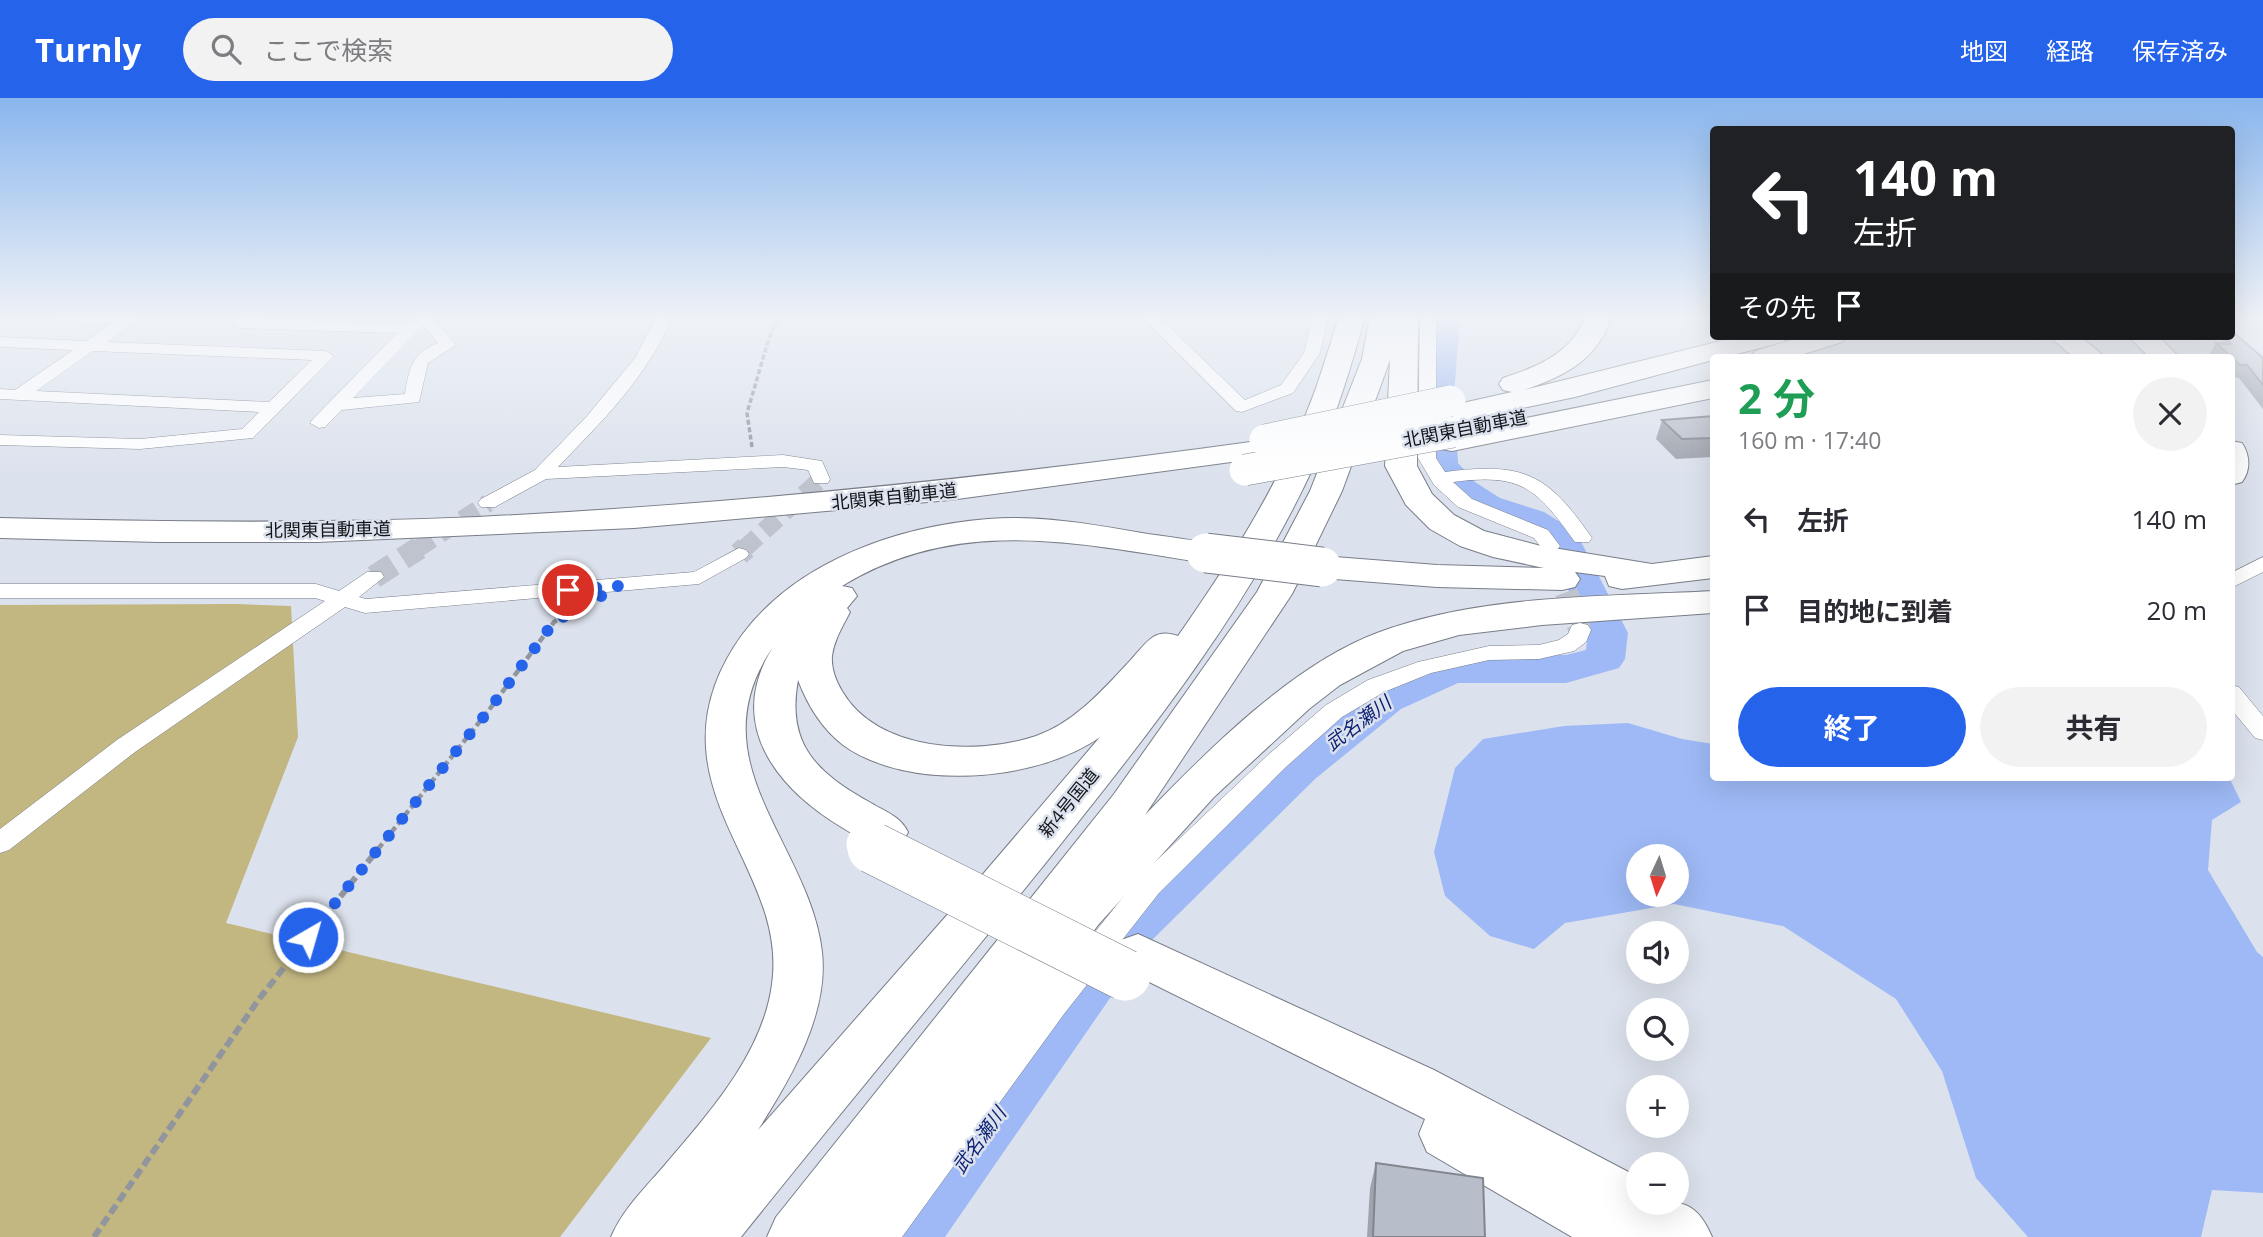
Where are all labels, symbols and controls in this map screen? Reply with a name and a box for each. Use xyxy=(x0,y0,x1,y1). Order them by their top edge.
search box xyxy=(183,18,673,81)
text: Turnly xyxy=(35,27,141,72)
icon: search xyxy=(207,30,245,68)
text: ここで検索 xyxy=(263,32,393,68)
text: 地図 xyxy=(1960,34,2008,67)
text: 経路 xyxy=(2046,34,2094,67)
text: 保存済み xyxy=(2132,34,2228,67)
text: 140 m xyxy=(1853,144,1998,210)
icon: left xyxy=(1738,154,1829,245)
text: 左折 xyxy=(1853,210,1917,253)
icon: arrive xyxy=(1830,287,1868,325)
text: その先 xyxy=(1738,289,1816,325)
text: 2 分 xyxy=(1738,369,1815,426)
button: close xyxy=(2133,377,2207,451)
street label: 北関東自動車道 xyxy=(1401,404,1529,452)
text: 160 m · 17:40 xyxy=(1738,424,1881,456)
street label: 北関東自動車道 xyxy=(830,477,958,515)
icon: left xyxy=(1738,500,1776,538)
text: 140 m xyxy=(2132,501,2207,537)
text: 左折 xyxy=(1797,502,1849,538)
street label: 北関東自動車道 xyxy=(265,516,391,542)
pin xyxy=(538,560,598,620)
icon: arrive xyxy=(549,571,587,609)
icon: arrive xyxy=(1738,591,1776,629)
text: 20 m xyxy=(2146,592,2207,628)
text: 目的地に到着 xyxy=(1797,593,1953,629)
button: 終了 xyxy=(1738,687,1966,767)
button: 共有 xyxy=(1980,687,2207,767)
water label: 武名瀬川 xyxy=(1320,689,1398,756)
street label: 新4号国道 xyxy=(1033,763,1103,842)
north arrow xyxy=(1626,844,1689,906)
map controls xyxy=(1626,844,1689,1215)
position arrow xyxy=(271,900,345,974)
button: sound xyxy=(1626,921,1689,984)
button: search xyxy=(1626,998,1689,1061)
button: + xyxy=(1626,1075,1689,1138)
water label: 武名瀬川 xyxy=(946,1100,1013,1178)
button: − xyxy=(1626,1152,1689,1215)

